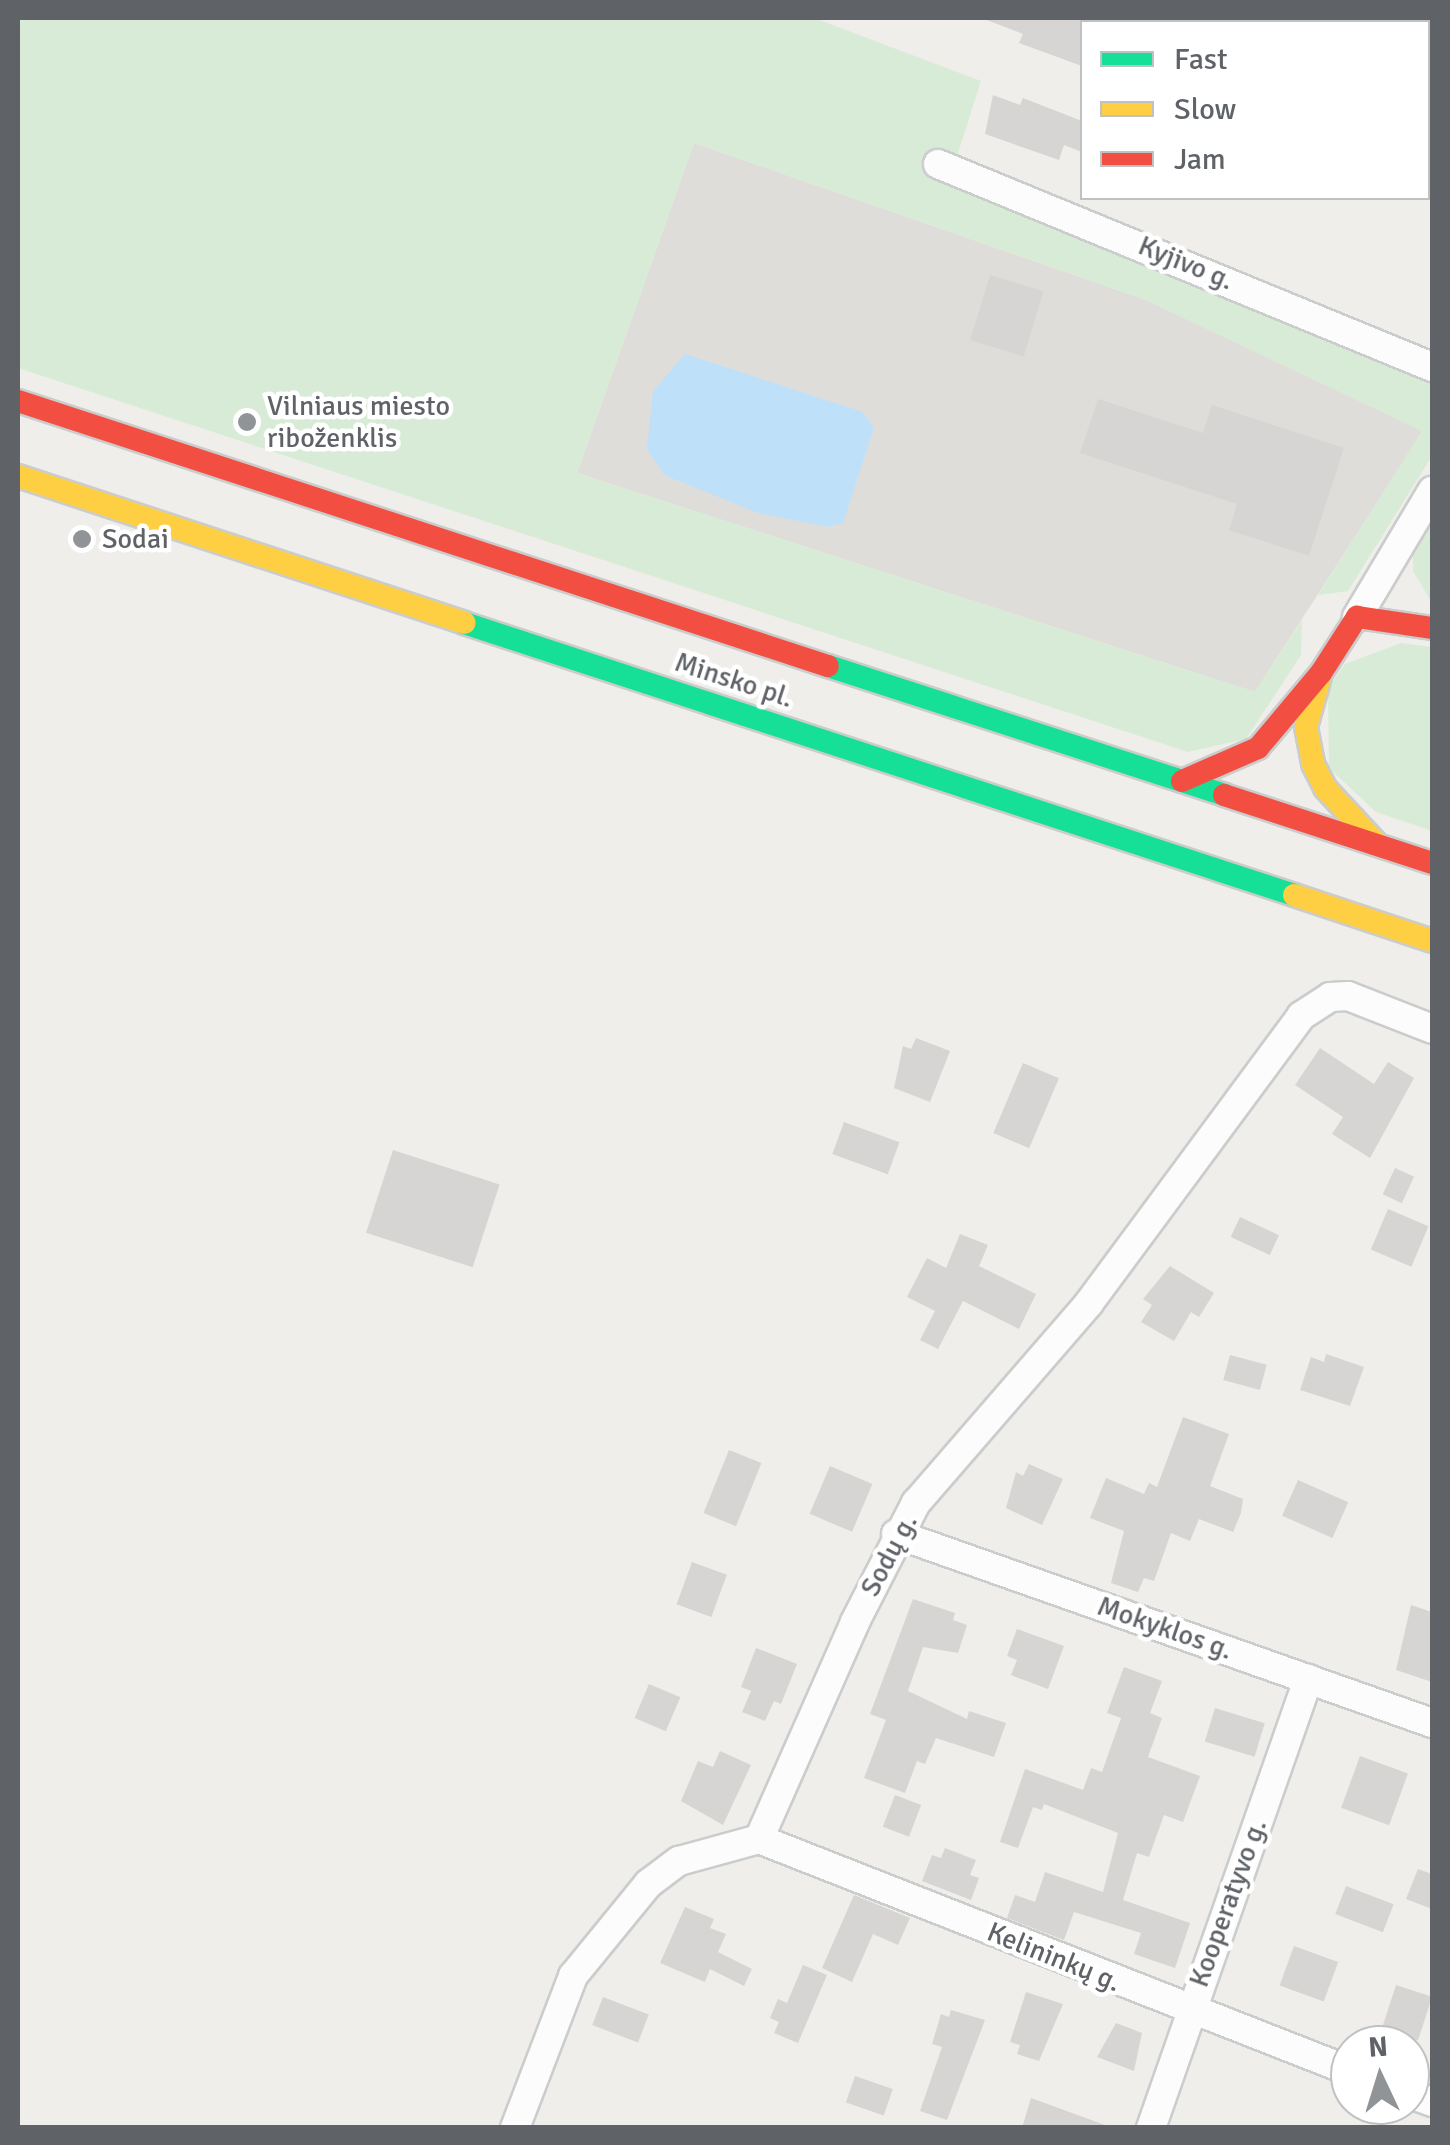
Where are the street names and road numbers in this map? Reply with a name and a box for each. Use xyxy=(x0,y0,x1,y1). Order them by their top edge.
street label: Kyjivo g. xyxy=(1133,229,1239,297)
street label: Minsko pl. xyxy=(671,645,797,715)
street label: Sodų g. xyxy=(853,1508,925,1602)
street label: Mokyklos g. xyxy=(1093,1589,1237,1667)
street label: Kooperatyvo g. xyxy=(1182,1814,1274,1992)
street label: Kelininkų g. xyxy=(982,1915,1126,1999)

